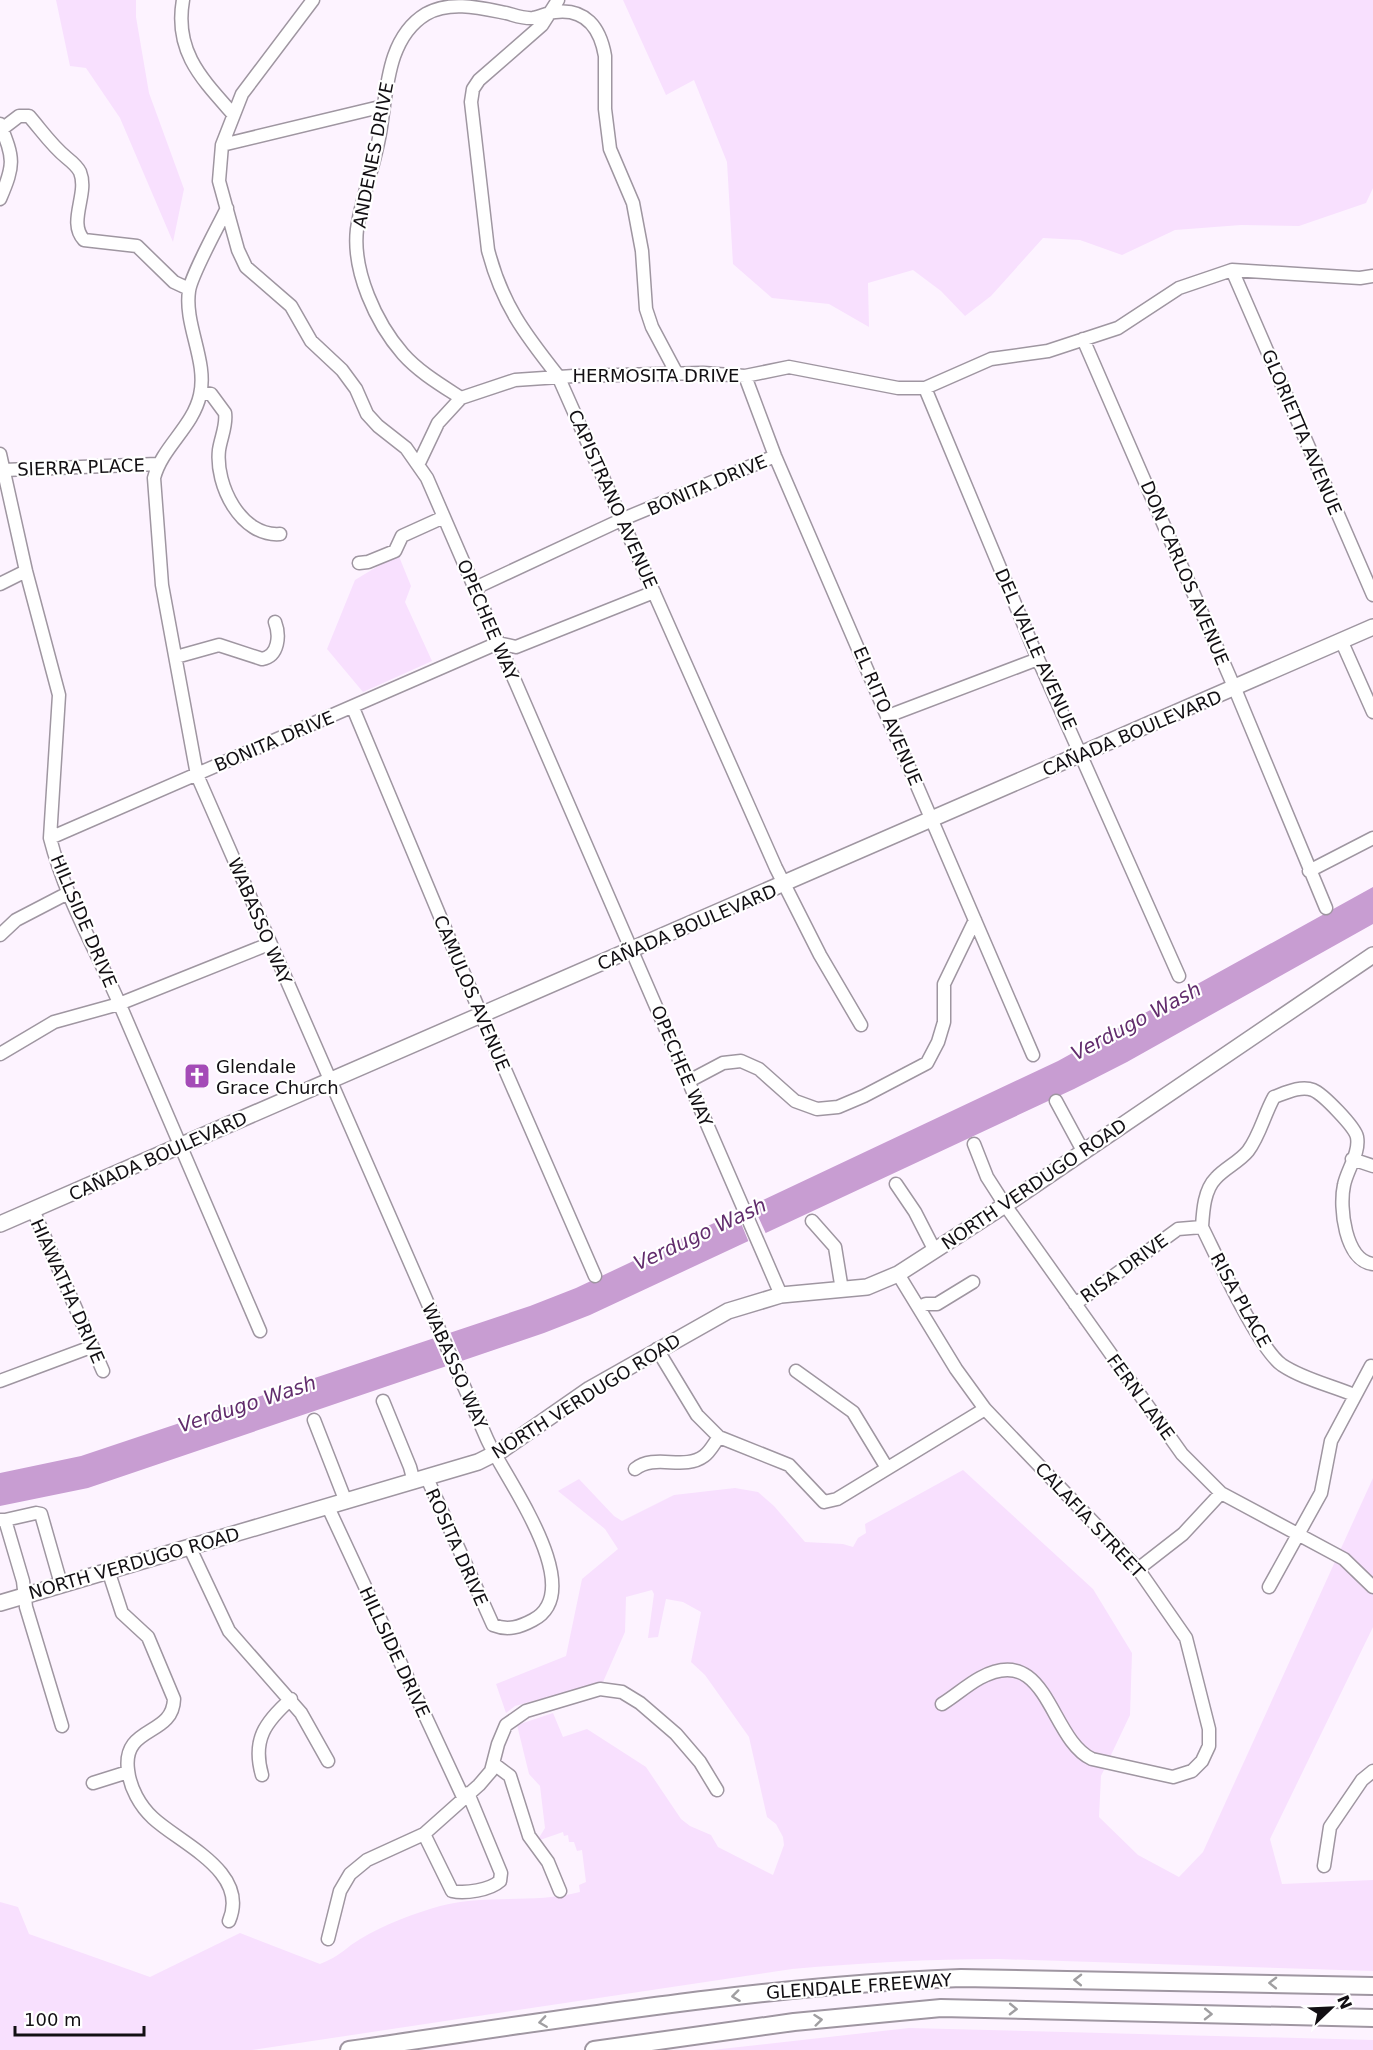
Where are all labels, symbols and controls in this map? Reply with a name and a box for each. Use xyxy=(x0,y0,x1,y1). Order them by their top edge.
street label: ANDENES DRIVE xyxy=(349,80,397,230)
street label: GLORIETTA AVENUE xyxy=(1258,346,1346,518)
street label: HERMOSITA DRIVE xyxy=(573,365,739,386)
street label: CAPISTRANO AVENUE xyxy=(564,406,662,592)
street label: BONITA DRIVE xyxy=(644,450,770,520)
street label: SIERRA PLACE xyxy=(17,454,145,480)
street label: DON CARLOS AVENUE xyxy=(1137,478,1233,668)
street label: OPECHEE WAY xyxy=(453,556,523,685)
street label: DEL VALLE AVENUE xyxy=(991,565,1081,733)
street label: EL RITO AVENUE xyxy=(849,643,927,789)
street label: CAÑADA BOULEVARD xyxy=(1039,686,1225,780)
street label: BONITA DRIVE xyxy=(211,706,337,776)
street label: HILLSIDE DRIVE xyxy=(47,852,121,990)
street label: WABASSO WAY xyxy=(224,855,296,988)
street label: CAÑADA BOULEVARD xyxy=(594,880,780,974)
street label: CAMULOS AVENUE xyxy=(430,912,514,1074)
water label: Verdugo Wash xyxy=(1067,977,1205,1065)
street label: OPECHEE WAY xyxy=(647,1002,717,1131)
place label: Glendale Grace Church xyxy=(216,1056,339,1098)
church icon: Glendale Grace Church xyxy=(182,1061,212,1091)
street label: CAÑADA BOULEVARD xyxy=(66,1107,250,1205)
street label: NORTH VERDUGO ROAD xyxy=(937,1114,1131,1254)
water label: Verdugo Wash xyxy=(630,1193,770,1275)
street label: HIAWATHA DRIVE xyxy=(27,1216,109,1366)
street label: RISA DRIVE xyxy=(1076,1229,1172,1307)
street label: RISA PLACE xyxy=(1206,1249,1276,1351)
street label: WABASSO WAY xyxy=(418,1300,493,1433)
street label: NORTH VERDUGO ROAD xyxy=(488,1329,684,1463)
street label: FERN LANE xyxy=(1103,1350,1179,1444)
water label: Verdugo Wash xyxy=(175,1370,319,1438)
street label: CALAFIA STREET xyxy=(1031,1458,1150,1583)
street label: ROSITA DRIVE xyxy=(422,1485,492,1609)
street label: NORTH VERDUGO ROAD xyxy=(26,1523,242,1603)
street label: HILLSIDE DRIVE xyxy=(355,1583,435,1721)
street label: GLENDALE FREEWAY xyxy=(765,1969,954,2003)
one-way arrow xyxy=(1073,1974,1082,1986)
one-way arrow xyxy=(1268,1977,1277,1989)
north arrow xyxy=(1301,1978,1361,2038)
one-way arrow xyxy=(732,1989,741,2002)
text: N xyxy=(1333,1992,1356,2012)
scale bar xyxy=(15,1999,144,2037)
one-way arrow xyxy=(1008,2003,1017,2016)
one-way arrow xyxy=(1203,2008,1212,2020)
text: 100 m xyxy=(24,2009,82,2030)
one-way arrow xyxy=(814,2014,823,2027)
one-way arrow xyxy=(539,2016,548,2028)

